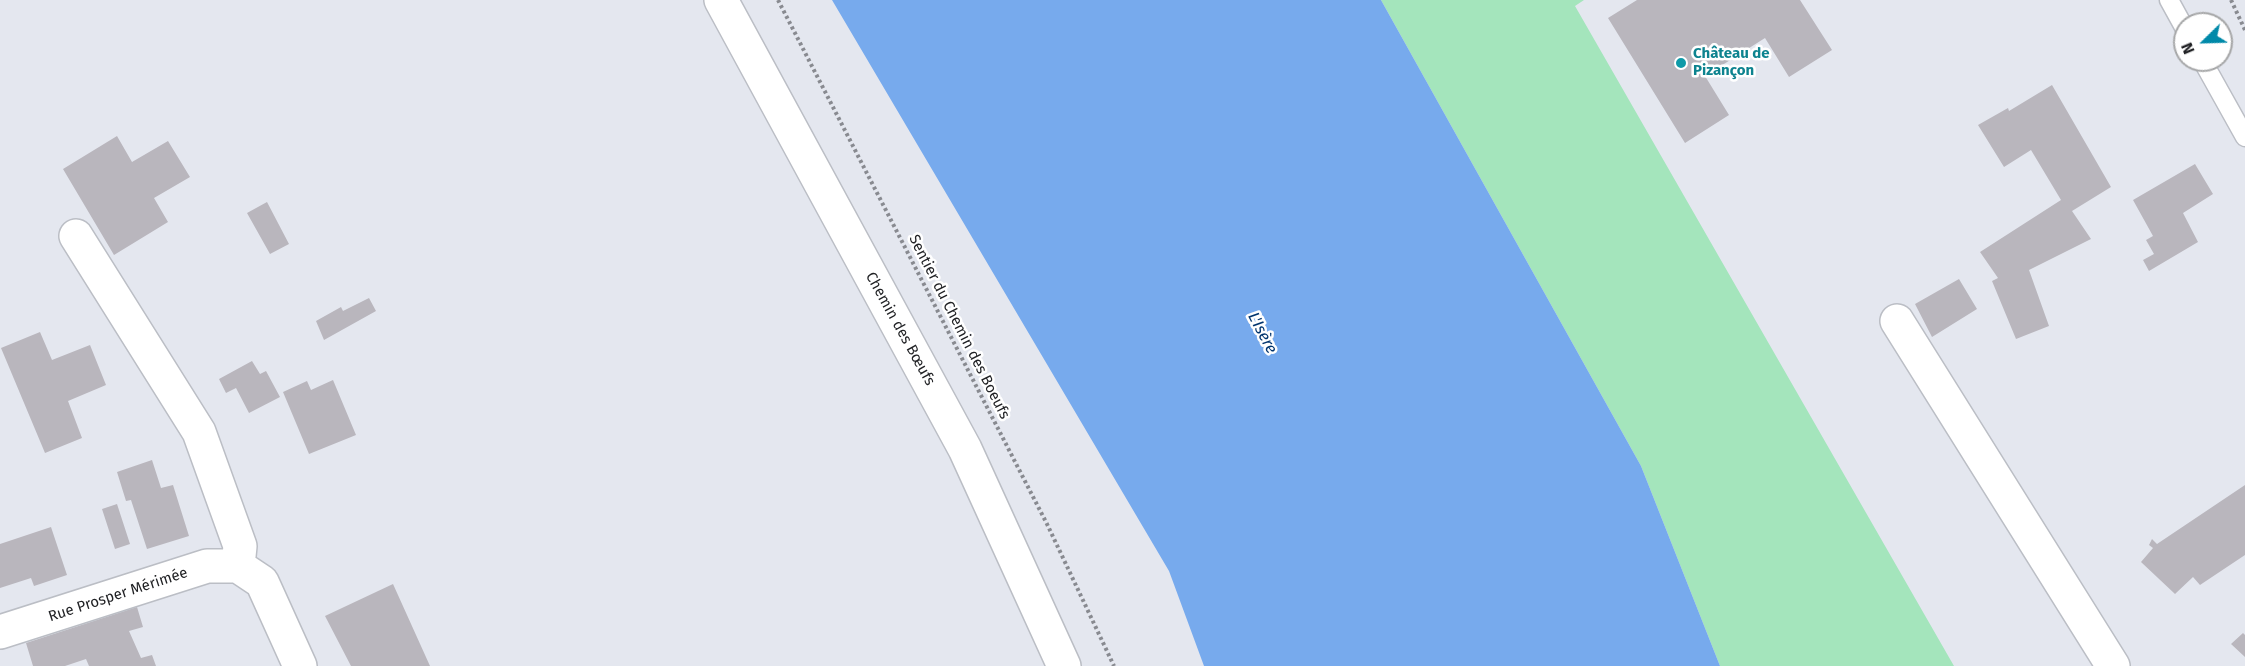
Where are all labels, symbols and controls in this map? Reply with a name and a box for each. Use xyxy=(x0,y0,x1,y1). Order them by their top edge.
north arrow xyxy=(2173,12,2233,72)
text: N xyxy=(2177,40,2199,57)
place label: Château de Pizançon xyxy=(1693,45,1770,80)
marker: Château de Pizançon xyxy=(1674,56,1688,70)
street label: Sentier du Chemin des Boeufs xyxy=(905,232,1013,422)
street label: Chemin des Bœufs xyxy=(861,269,939,389)
water label: L'Isère xyxy=(1243,309,1281,357)
street label: Rue Prosper Mérimée xyxy=(46,564,190,626)

